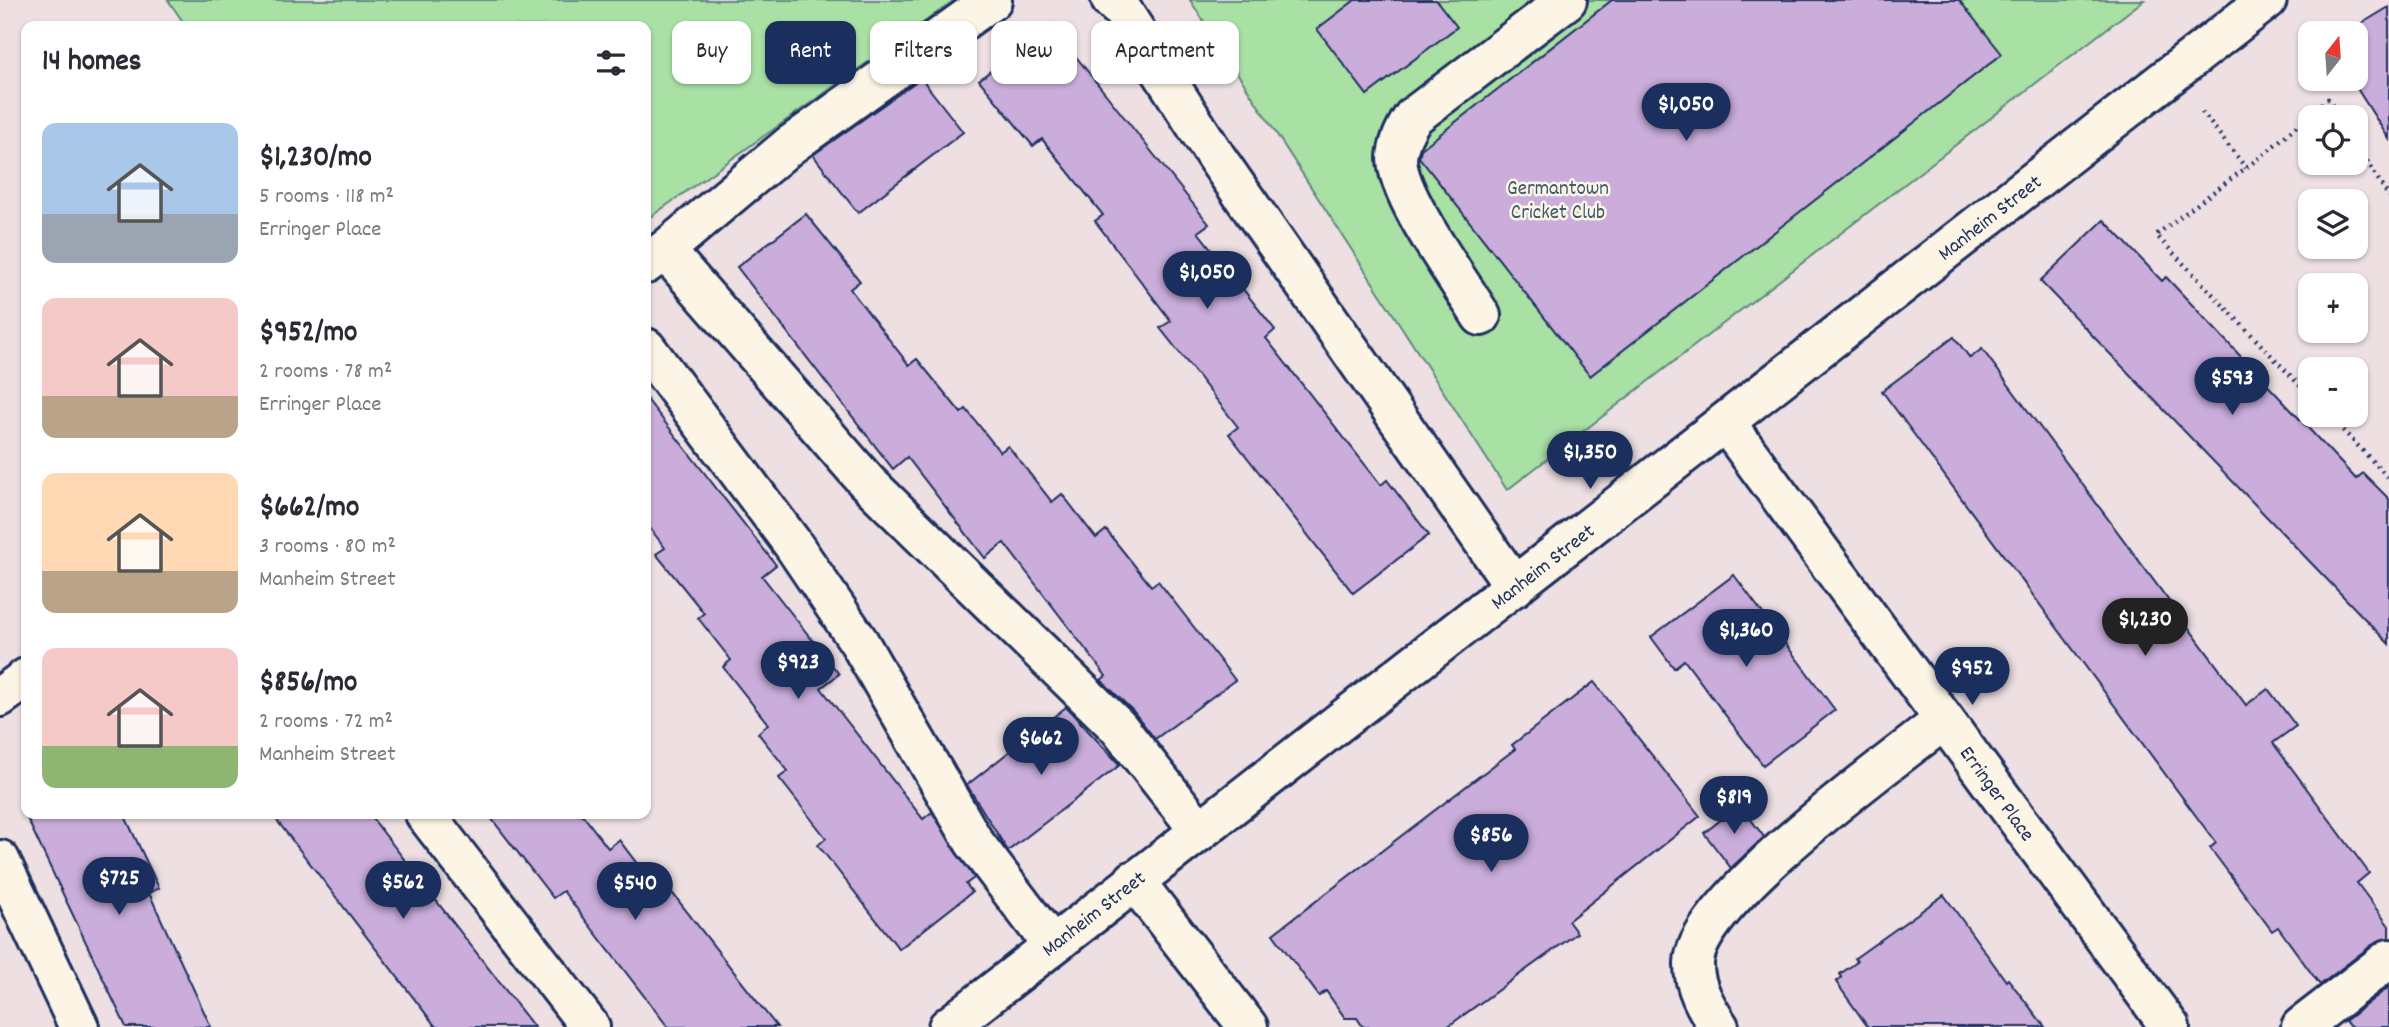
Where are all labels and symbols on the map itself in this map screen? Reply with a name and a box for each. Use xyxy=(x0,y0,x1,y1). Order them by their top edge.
north arrow xyxy=(2298,21,2368,91)
pin: $1,050 xyxy=(1629,83,1743,143)
street label: Manheim Street xyxy=(1932,169,2049,270)
park label: Germantown Cricket Club xyxy=(1507,175,1609,229)
pin: $1,050 xyxy=(1150,252,1264,311)
pin: $593 xyxy=(2191,358,2273,417)
pin: $1,350 xyxy=(1533,432,1647,491)
street label: Manheim Street xyxy=(1485,518,1602,619)
pin: $1,230 xyxy=(2088,598,2202,658)
pin: $1,360 xyxy=(1689,610,1803,669)
pin: $923 xyxy=(757,642,839,701)
pin: $952 xyxy=(1931,648,2013,707)
pin: $662 xyxy=(1000,718,1082,777)
street label: Erringer Place xyxy=(1951,741,2041,849)
pin: $819 xyxy=(1693,776,1775,836)
pin: $856 xyxy=(1450,814,1532,874)
pin: $725 xyxy=(78,858,160,917)
pin: $562 xyxy=(362,862,444,921)
pin: $540 xyxy=(594,862,676,922)
street label: Manheim Street xyxy=(1036,865,1153,966)

